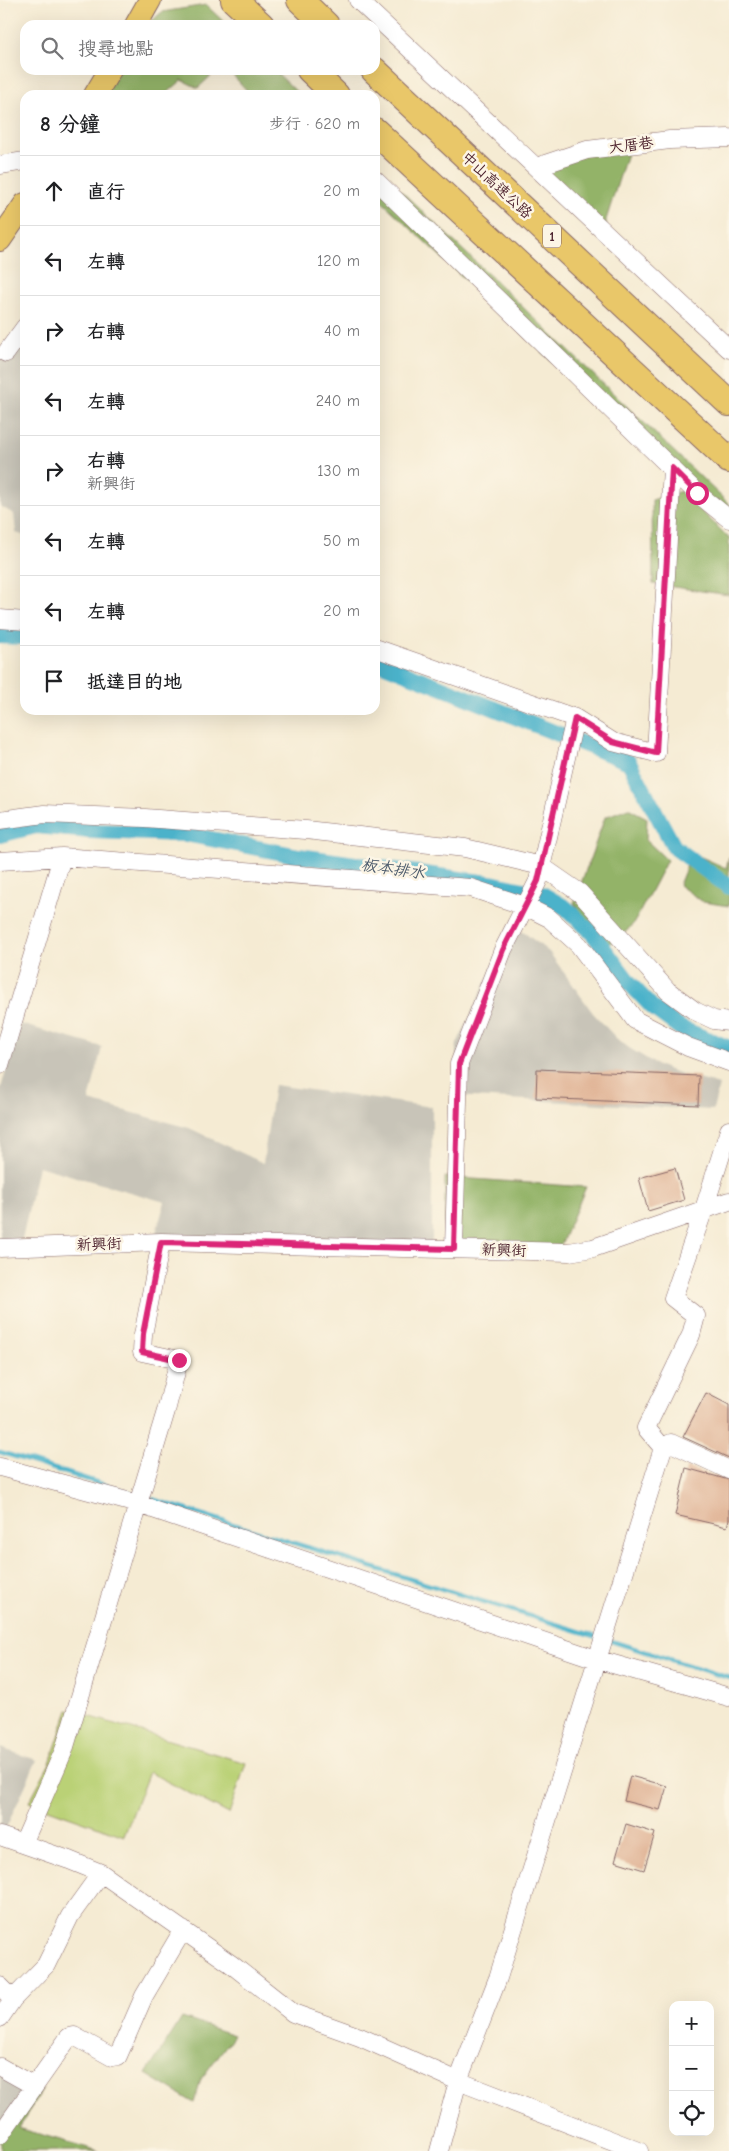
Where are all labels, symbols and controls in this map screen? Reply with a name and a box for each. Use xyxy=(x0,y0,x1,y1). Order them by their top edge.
search box xyxy=(20,20,380,75)
icon: search xyxy=(38,34,66,62)
text: 搜尋地點 xyxy=(78,38,154,60)
text: 8 分鐘 xyxy=(40,112,100,136)
text: 步行 · 620 m xyxy=(269,115,360,133)
street label: 大厝巷 xyxy=(608,133,654,157)
street label: 中山高速公路 xyxy=(458,148,536,222)
icon: ahead xyxy=(40,177,68,205)
text: 直行 xyxy=(87,181,125,203)
text: 20 m xyxy=(323,182,360,200)
road number: 1 xyxy=(543,225,561,248)
icon: left xyxy=(40,247,68,275)
text: 左轉 xyxy=(87,251,125,273)
text: 120 m xyxy=(317,252,360,270)
icon: right xyxy=(40,317,68,345)
text: 右轉 xyxy=(87,321,125,343)
text: 40 m xyxy=(324,322,360,340)
icon: left xyxy=(40,387,68,415)
text: 左轉 xyxy=(87,391,125,413)
text: 240 m xyxy=(316,392,360,410)
text: 右轉 xyxy=(87,450,125,472)
icon: right xyxy=(40,457,68,485)
text: 130 m xyxy=(317,462,360,480)
text: 新興街 xyxy=(87,475,135,493)
route start xyxy=(686,482,709,505)
icon: left xyxy=(40,527,68,555)
text: 左轉 xyxy=(87,531,125,553)
text: 50 m xyxy=(323,532,360,550)
icon: left xyxy=(40,597,68,625)
text: 左轉 xyxy=(87,601,125,623)
text: 20 m xyxy=(323,602,360,620)
icon: arrive xyxy=(40,667,68,695)
text: 抵達目的地 xyxy=(87,671,182,693)
water label: 板本排水 xyxy=(360,856,427,883)
street label: 新興街 xyxy=(76,1234,122,1254)
street label: 新興街 xyxy=(481,1240,527,1260)
route end xyxy=(168,1349,191,1372)
map controls xyxy=(669,2001,714,2136)
button: + xyxy=(669,2001,714,2046)
button: − xyxy=(669,2046,714,2091)
button: locate xyxy=(669,2091,714,2136)

